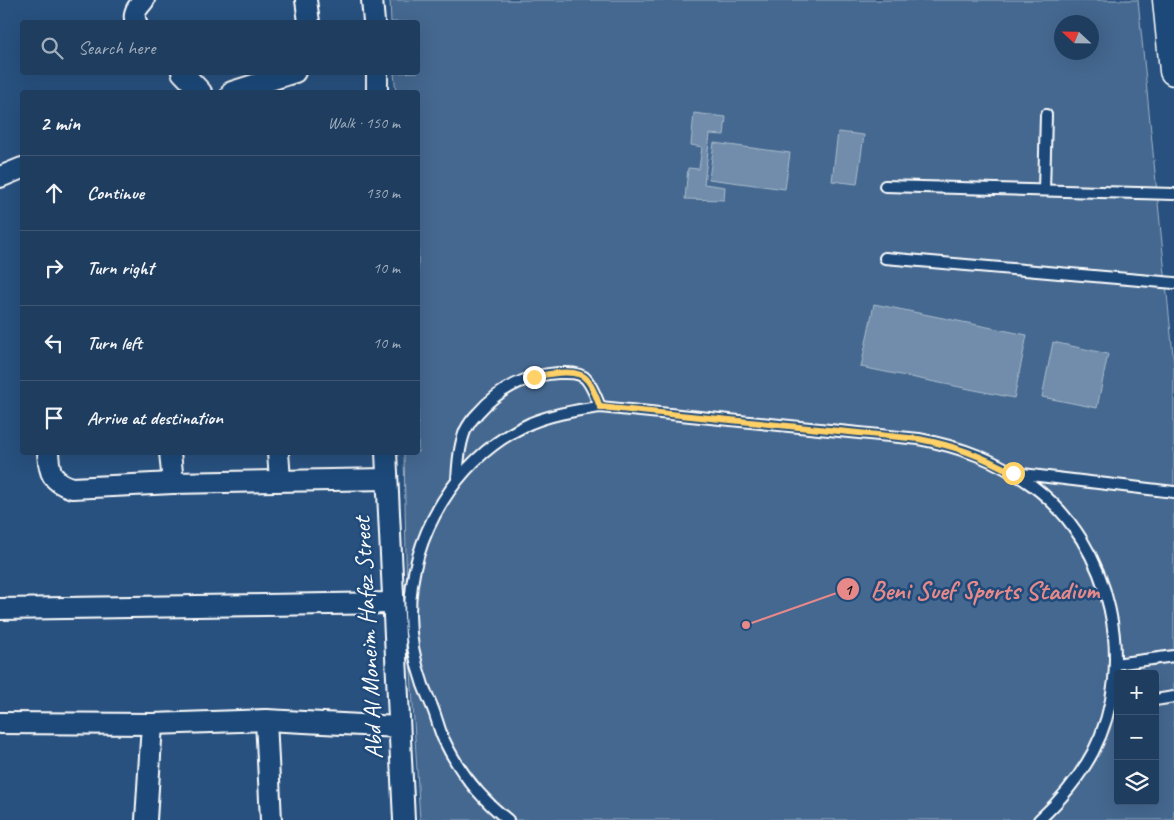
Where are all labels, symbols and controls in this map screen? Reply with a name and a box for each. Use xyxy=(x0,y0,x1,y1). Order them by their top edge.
north arrow xyxy=(1054,15,1099,60)
search box xyxy=(20,20,420,75)
icon: search xyxy=(38,34,66,62)
text: Search here xyxy=(78,36,155,60)
text: 2 min xyxy=(40,110,80,136)
text: Walk · 150 m xyxy=(328,113,400,133)
icon: ahead xyxy=(40,179,68,207)
text: Continue xyxy=(87,181,144,205)
text: 130 m xyxy=(366,183,400,203)
icon: right xyxy=(40,254,68,282)
text: Turn right xyxy=(87,256,154,280)
text: 10 m xyxy=(373,258,400,278)
icon: left xyxy=(40,329,68,357)
text: Turn left xyxy=(87,331,142,355)
text: 10 m xyxy=(373,333,400,353)
route end xyxy=(523,366,546,389)
icon: arrive xyxy=(40,404,68,432)
text: Arrive at destination xyxy=(87,406,223,430)
route start xyxy=(1002,462,1025,485)
street label: Abd Al Moneim Hafez Street xyxy=(346,513,390,760)
callout: Beni Suef Sports Stadium xyxy=(835,569,1110,610)
text: Beni Suef Sports Stadium xyxy=(871,574,1101,607)
text: 1 xyxy=(845,581,854,600)
map controls xyxy=(1114,670,1159,805)
button: + xyxy=(1114,670,1159,715)
button: − xyxy=(1114,715,1159,760)
button: layers xyxy=(1114,760,1159,805)

